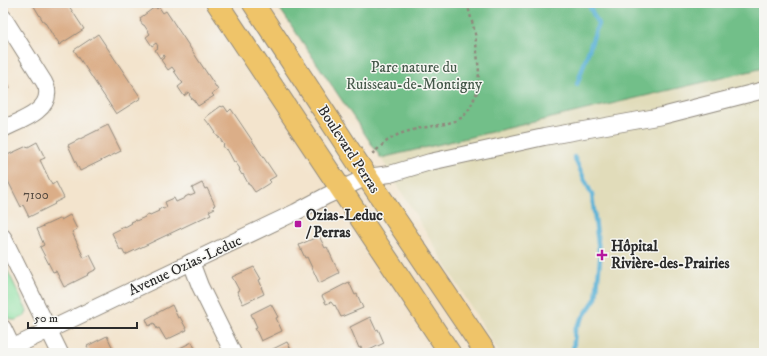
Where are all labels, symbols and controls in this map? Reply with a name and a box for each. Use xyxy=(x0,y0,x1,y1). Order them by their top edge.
park label: Parc nature du Ruisseau-de-Montigny xyxy=(346,58,483,94)
street label: Boulevard Perras xyxy=(313,102,384,197)
house number: 7100 xyxy=(23,187,49,203)
place label: Ozias-Leduc / Perras xyxy=(305,206,383,242)
marker: Ozias-Leduc / Perras xyxy=(293,219,303,229)
street label: Avenue Ozias-Leduc xyxy=(125,231,246,300)
place label: Hôpital Rivière-des-Prairies xyxy=(611,237,729,273)
marker: Hôpital Rivière-des-Prairies xyxy=(596,249,608,261)
scale bar xyxy=(28,304,137,330)
text: 50 m xyxy=(34,311,58,326)

